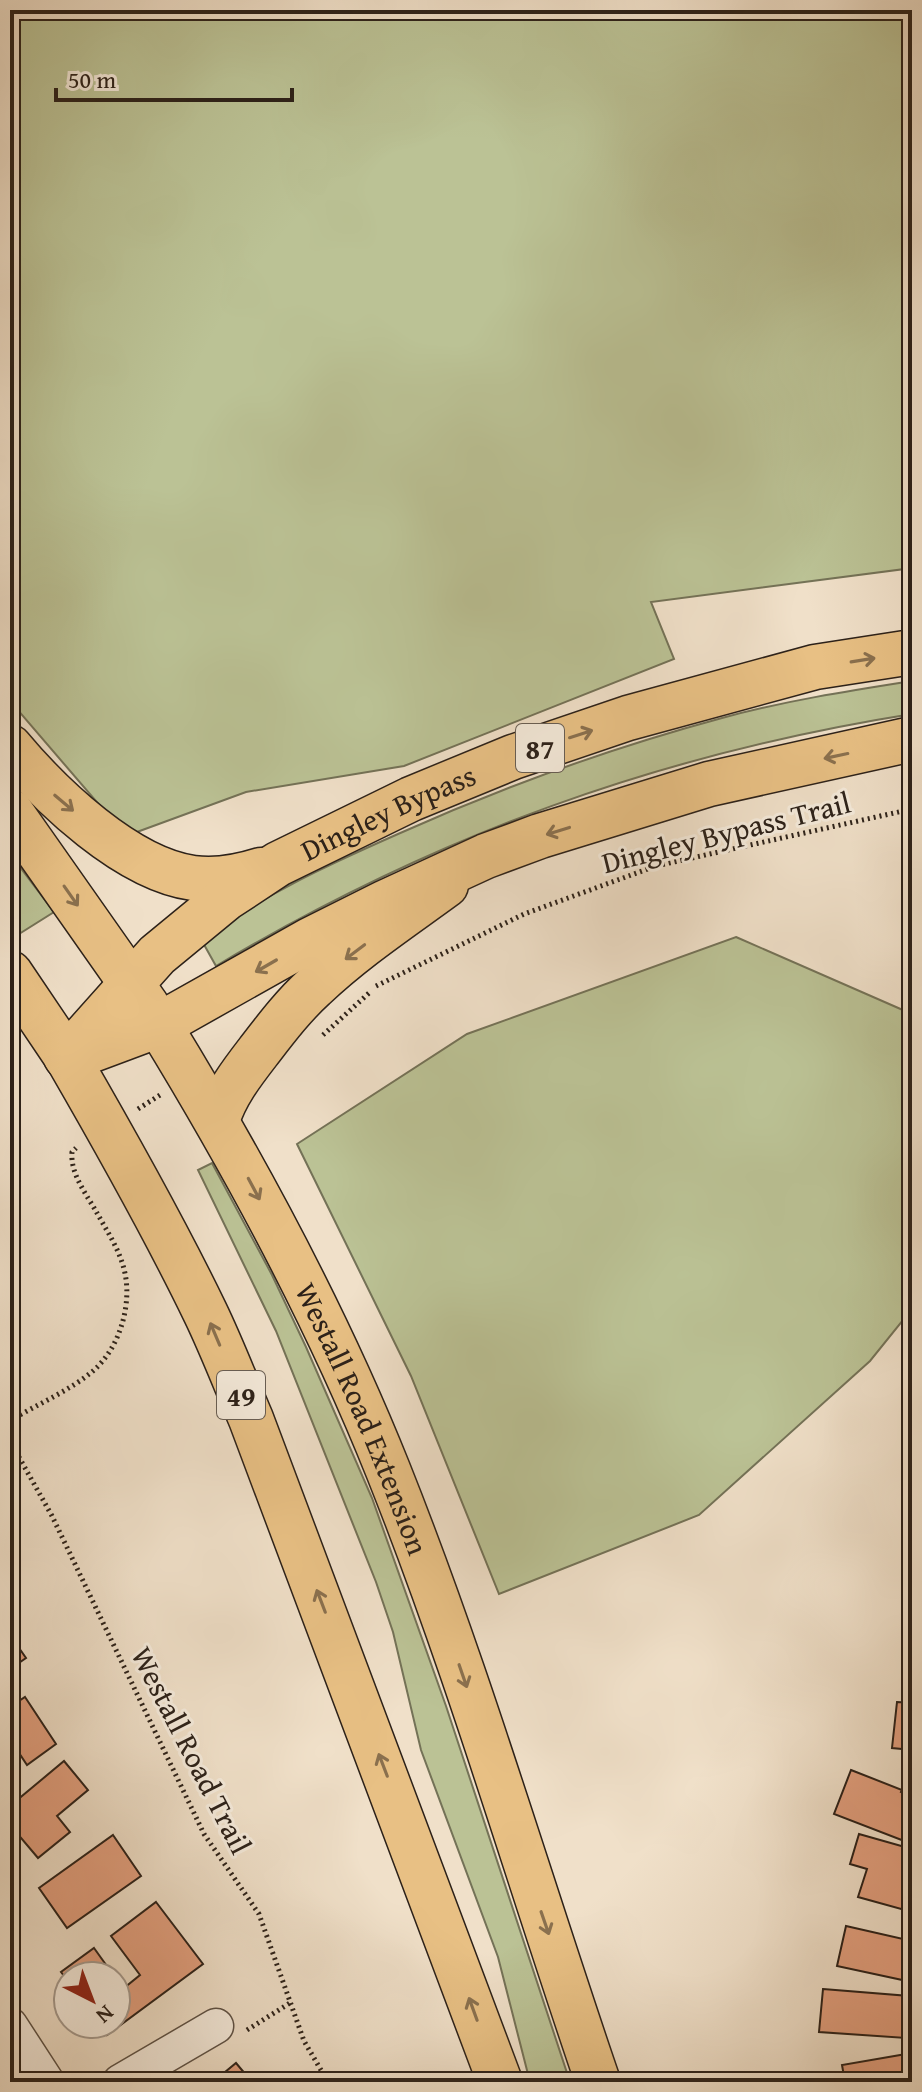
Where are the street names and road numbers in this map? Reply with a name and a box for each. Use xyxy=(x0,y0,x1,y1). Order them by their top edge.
road number: 87 xyxy=(516,724,564,772)
street label: Dingley Bypass xyxy=(293,753,482,872)
street label: Dingley Bypass Trail xyxy=(597,780,855,884)
street label: Westall Road Extension xyxy=(285,1275,441,1561)
road number: 49 xyxy=(217,1371,265,1419)
street label: Westall Road Trail xyxy=(121,1639,263,1861)

